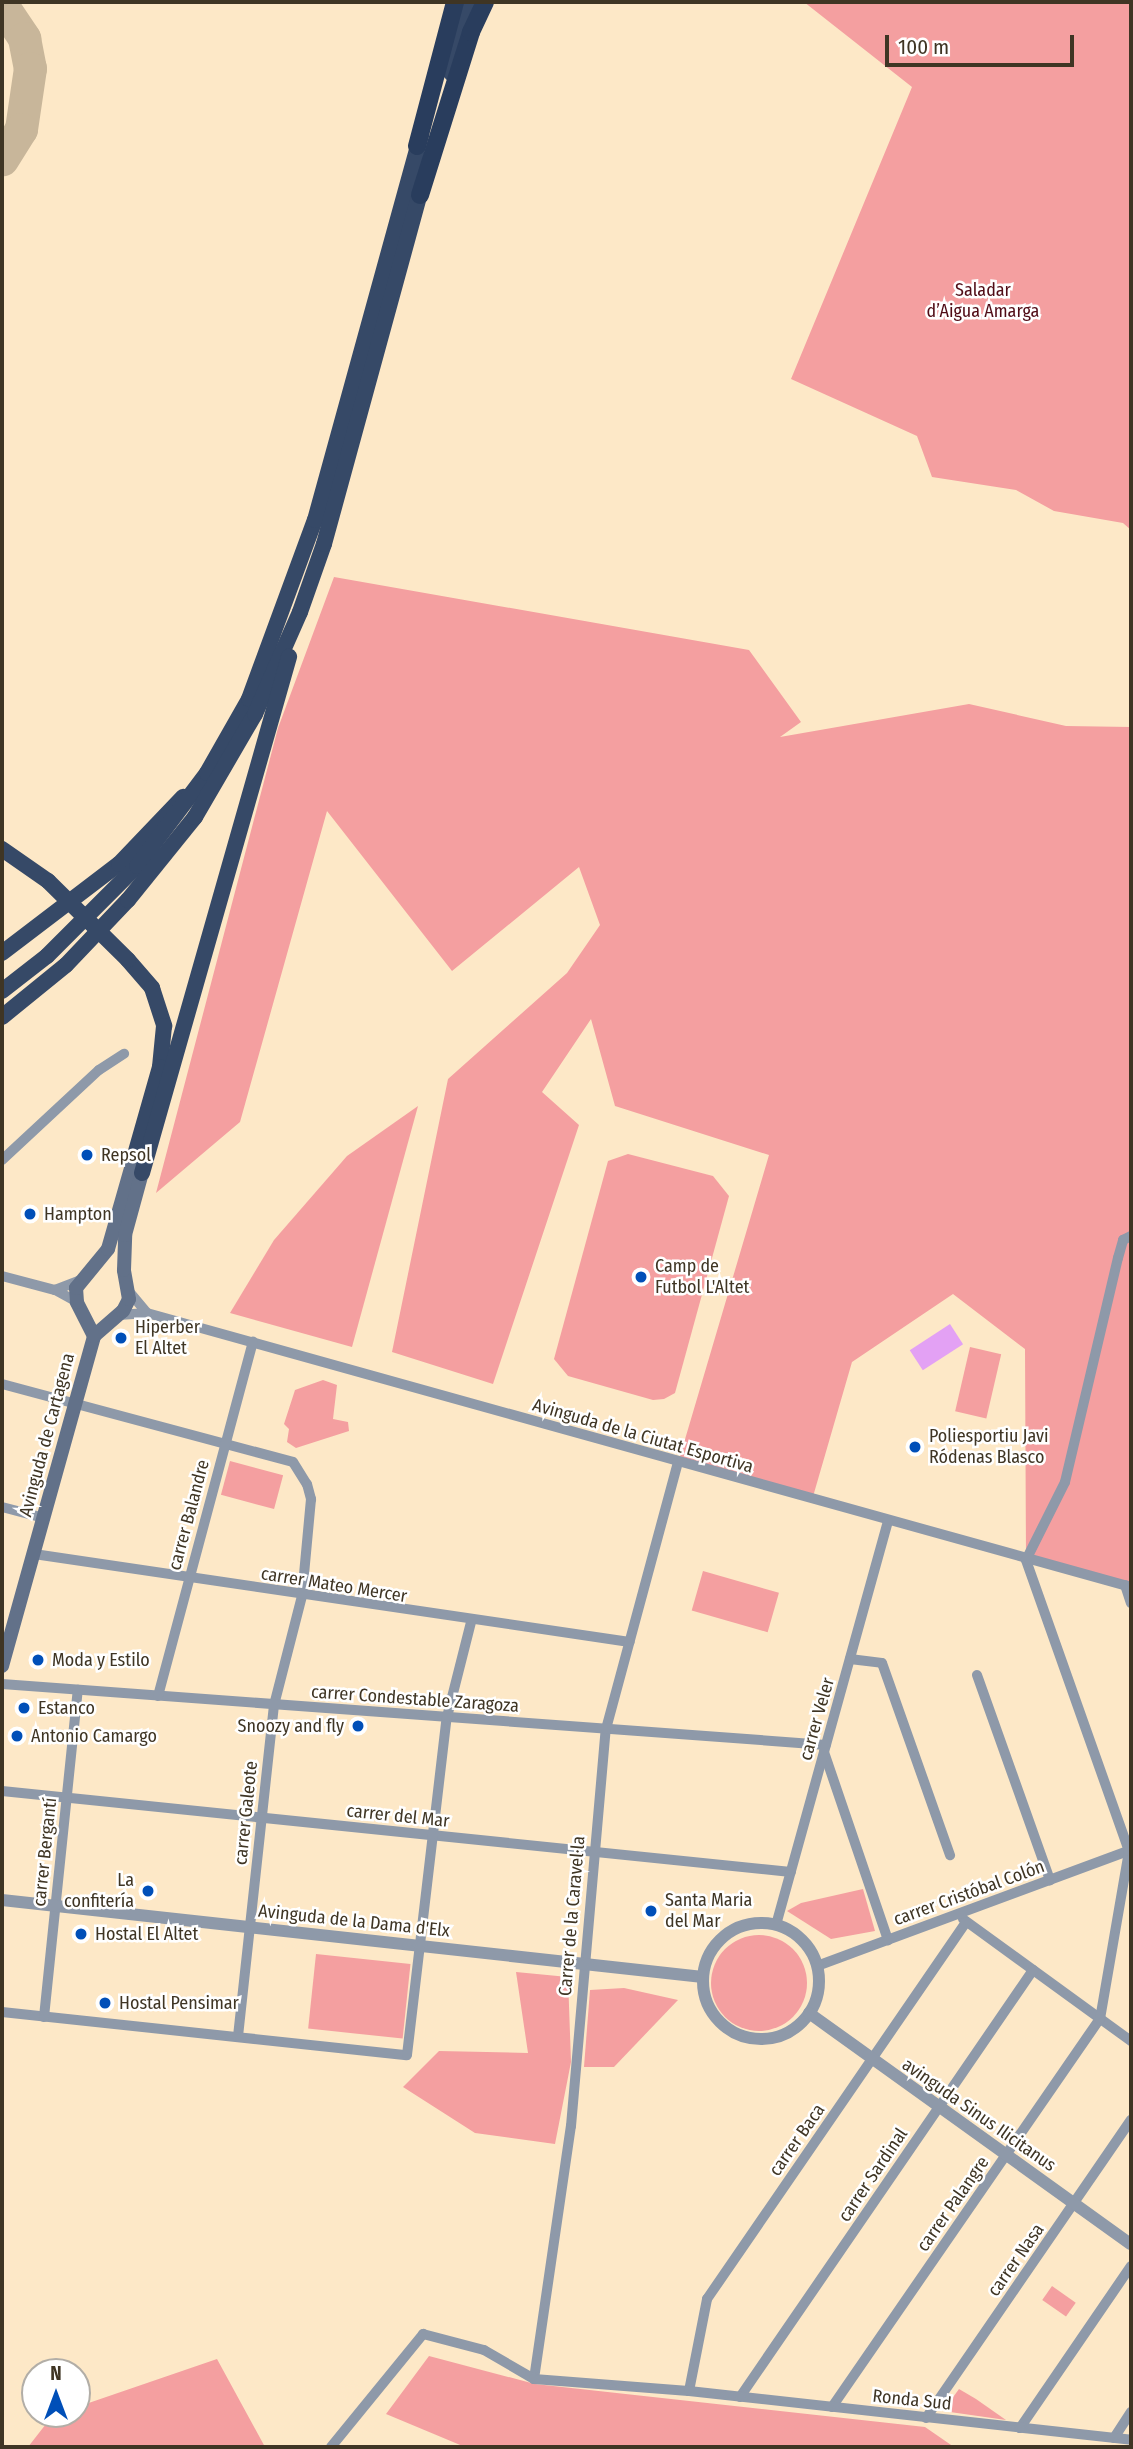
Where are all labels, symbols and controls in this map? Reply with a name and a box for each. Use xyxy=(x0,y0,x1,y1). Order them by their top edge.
scale bar xyxy=(888,21,1077,65)
text: 100 m xyxy=(898,34,949,60)
park label: Saladar d’Aigua Amarga xyxy=(927,280,1039,322)
place label: Repsol xyxy=(101,1144,151,1166)
marker: Repsol xyxy=(79,1147,95,1163)
place label: Hampton xyxy=(44,1203,112,1225)
marker: Hampton xyxy=(22,1206,38,1222)
place label: Camp de Futbol L'Altet xyxy=(655,1256,749,1298)
marker: Camp de Futbol L'Altet xyxy=(633,1269,649,1285)
place label: Hiperber El Altet xyxy=(135,1317,200,1360)
marker: Hiperber El Altet xyxy=(113,1330,129,1346)
street label: Avinguda de Cartagena xyxy=(15,1351,79,1519)
street label: Avinguda de la Ciutat Esportiva xyxy=(530,1394,756,1478)
place label: Poliesportiu Javi Ródenas Blasco xyxy=(929,1426,1049,1468)
marker: Poliesportiu Javi Ródenas Blasco xyxy=(907,1439,923,1455)
street label: carrer Balandre xyxy=(164,1457,214,1573)
street label: carrer Mateo Mercer xyxy=(259,1563,409,1607)
place label: Moda y Estilo xyxy=(52,1649,150,1671)
marker: Moda y Estilo xyxy=(30,1652,46,1668)
street label: carrer Veler xyxy=(795,1675,839,1763)
street label: carrer Condestable Zaragoza xyxy=(310,1681,520,1717)
place label: Estanco xyxy=(38,1697,95,1719)
marker: Estanco xyxy=(16,1700,32,1716)
place label: Snoozy and fly xyxy=(238,1715,344,1737)
marker: Snoozy and fly xyxy=(350,1718,366,1734)
place label: Antonio Camargo xyxy=(31,1725,157,1747)
marker: Antonio Camargo xyxy=(9,1728,25,1744)
street label: carrer Galeote xyxy=(230,1760,262,1866)
street label: carrer Bergantí xyxy=(29,1796,61,1908)
street label: carrer del Mar xyxy=(346,1800,450,1832)
street label: Carrer de la Caravel·la xyxy=(554,1835,590,1997)
street label: carrer Cristóbal Colón xyxy=(891,1856,1047,1930)
place label: La confitería xyxy=(64,1870,134,1912)
marker: La confitería xyxy=(140,1883,156,1899)
place label: Santa Maria del Mar xyxy=(665,1890,752,1932)
street label: Avinguda de la Dama d'Elx xyxy=(257,1900,451,1942)
marker: Santa Maria del Mar xyxy=(643,1903,659,1919)
place label: Hostal El Altet xyxy=(95,1923,198,1945)
marker: Hostal El Altet xyxy=(73,1926,89,1942)
place label: Hostal Pensimar xyxy=(119,1992,239,2014)
marker: Hostal Pensimar xyxy=(97,1995,113,2011)
street label: avinguda Sinus Ilicitanus xyxy=(898,2054,1060,2176)
street label: carrer Baca xyxy=(764,2100,830,2180)
street label: carrer Sardinal xyxy=(834,2124,912,2226)
street label: carrer Palangre xyxy=(912,2152,994,2256)
street label: carrer Nasa xyxy=(983,2219,1049,2301)
north arrow xyxy=(21,2358,91,2428)
text: N xyxy=(50,2362,62,2385)
street label: Ronda Sud xyxy=(871,2385,953,2415)

